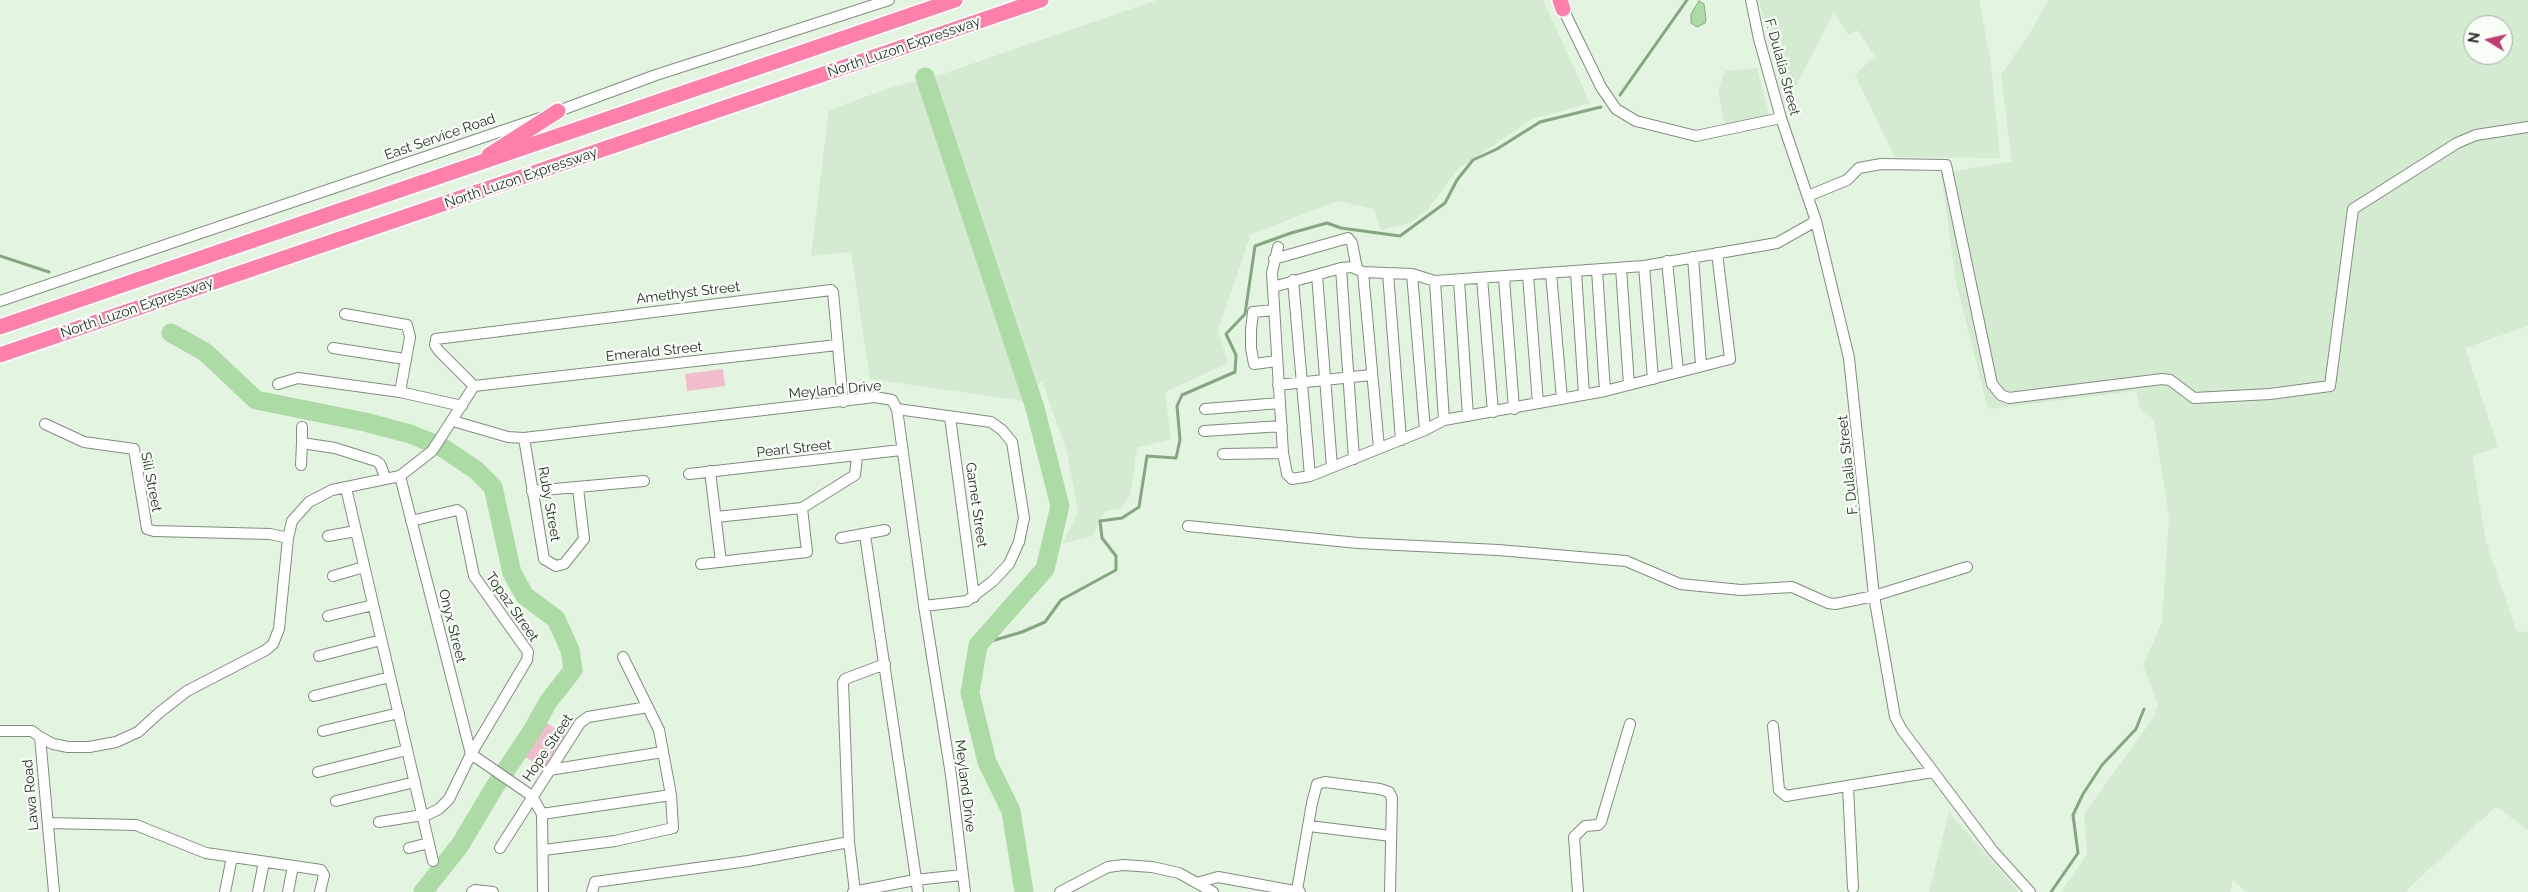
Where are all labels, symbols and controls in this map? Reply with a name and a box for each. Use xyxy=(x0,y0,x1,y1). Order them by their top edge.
street label: North Luzon Expressway xyxy=(825,13,983,81)
north arrow xyxy=(2463,15,2513,65)
street label: F. Dulalia Street xyxy=(1761,17,1803,117)
text: N xyxy=(2465,31,2483,44)
street label: East Service Road xyxy=(382,110,498,164)
street label: North Luzon Expressway xyxy=(442,144,600,212)
street label: North Luzon Expressway xyxy=(58,274,216,342)
street label: Amethyst Street xyxy=(635,278,741,308)
street label: Emerald Street xyxy=(605,339,703,365)
street label: Meyland Drive xyxy=(788,378,882,402)
street label: F. Dulalia Street xyxy=(1834,414,1862,516)
street label: Pearl Street xyxy=(756,437,832,461)
street label: Sili Street xyxy=(137,451,165,513)
street label: Garnet Street xyxy=(962,461,990,549)
street label: Ruby Street xyxy=(534,465,564,543)
street label: Topaz Street xyxy=(482,569,542,645)
street label: Onyx Street xyxy=(435,587,469,665)
street label: Hope Street xyxy=(519,711,577,785)
street label: Meyland Drive xyxy=(951,739,979,833)
street label: Lawa Road xyxy=(20,759,42,831)

